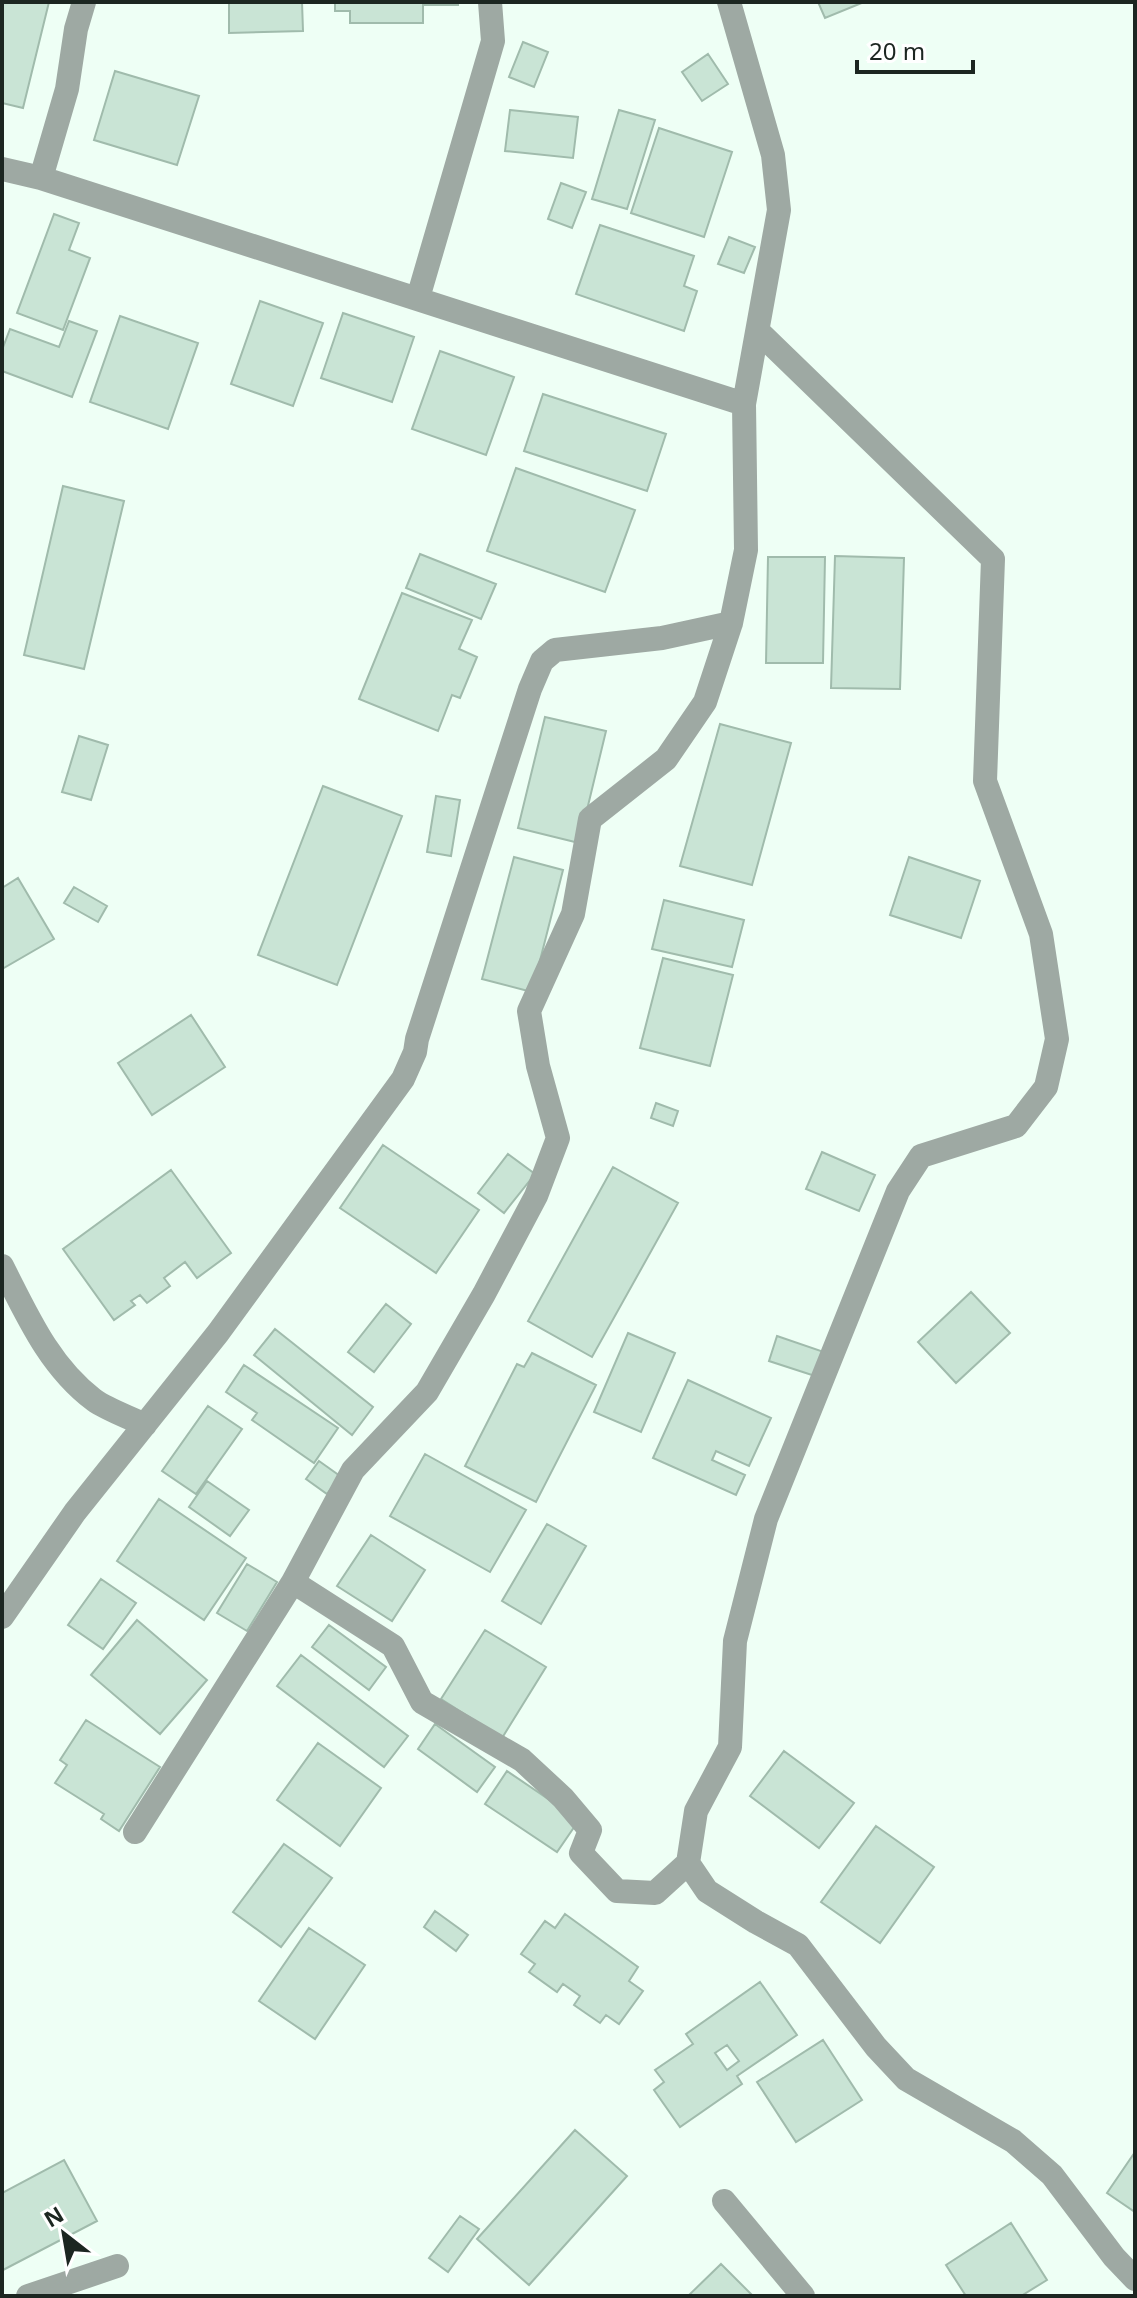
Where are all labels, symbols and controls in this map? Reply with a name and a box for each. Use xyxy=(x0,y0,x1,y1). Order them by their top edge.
scale bar xyxy=(857,24,973,74)
text: 20 m xyxy=(869,34,925,67)
north arrow xyxy=(24,2194,104,2274)
text: N xyxy=(38,2199,69,2233)

